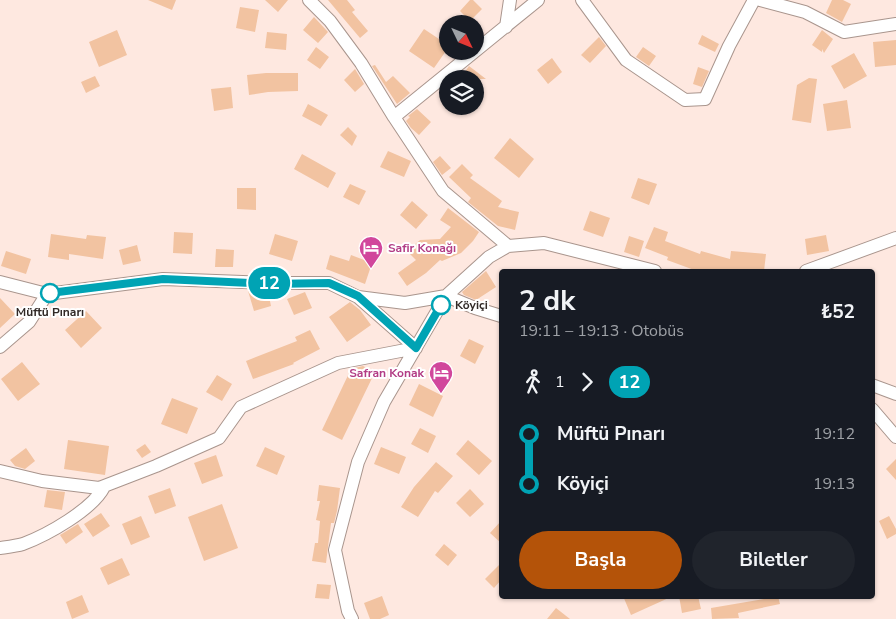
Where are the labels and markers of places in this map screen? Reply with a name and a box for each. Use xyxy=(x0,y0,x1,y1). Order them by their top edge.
hotel icon: Safir Konağı xyxy=(358,235,384,269)
place label: Safir Konağı xyxy=(388,240,456,256)
marker: Müftü Pınarı xyxy=(40,283,60,303)
marker: Köyiçi xyxy=(431,295,451,315)
place label: Köyiçi xyxy=(455,297,488,313)
place label: Müftü Pınarı xyxy=(16,304,84,320)
hotel icon: Safran Konak xyxy=(428,360,454,394)
place label: Safran Konak xyxy=(349,365,425,381)

